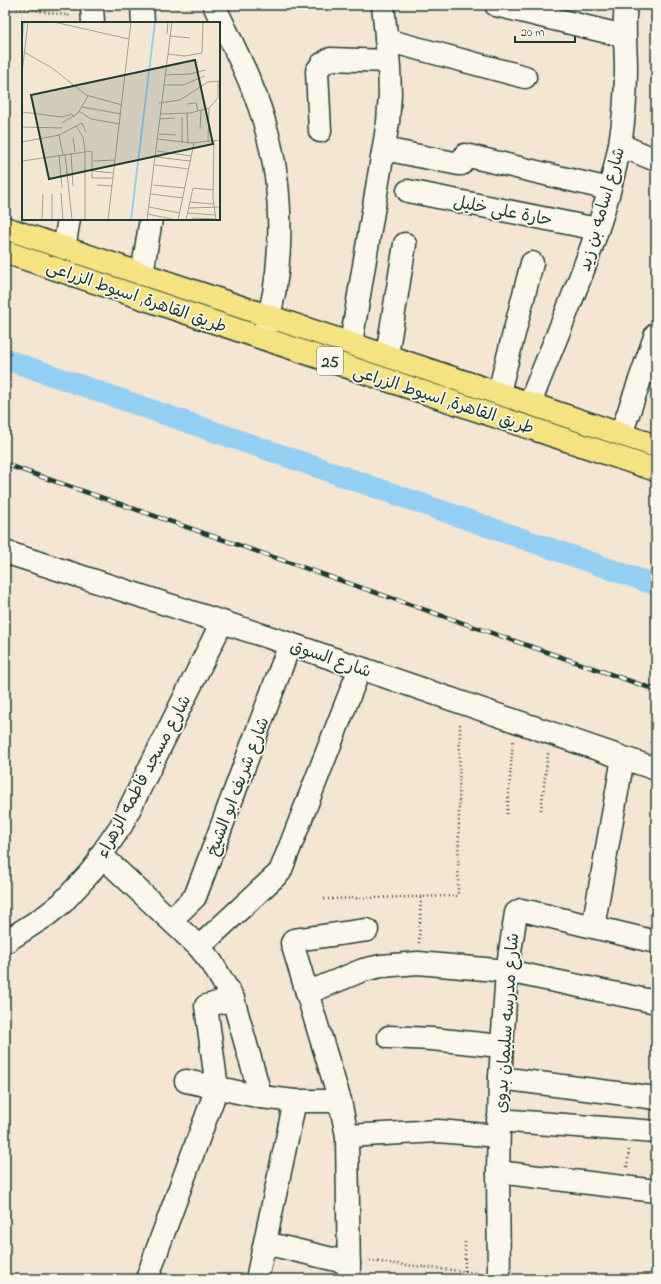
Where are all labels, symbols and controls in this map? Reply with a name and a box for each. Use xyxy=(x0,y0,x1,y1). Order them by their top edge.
scale bar xyxy=(515,18,575,44)
inset map xyxy=(22,22,220,220)
text: 20 m xyxy=(521,24,544,42)
street label: شارع اسامه بن زيد xyxy=(573,144,632,274)
street label: حارة على خليل xyxy=(451,190,554,233)
street label: طريق القاهرة, اسيوط الزراعى xyxy=(43,255,230,340)
road number: 25 xyxy=(317,347,343,375)
street label: طريق القاهرة, اسيوط الزراعى xyxy=(350,359,537,442)
street label: شارع السوق xyxy=(287,634,374,685)
street label: شارع مسجد فاطمه الزهراء xyxy=(91,691,198,863)
street label: شارع شريف ابو الشيخ xyxy=(200,714,276,860)
street label: شارع مدرسه سليمان بدوى xyxy=(489,932,526,1114)

